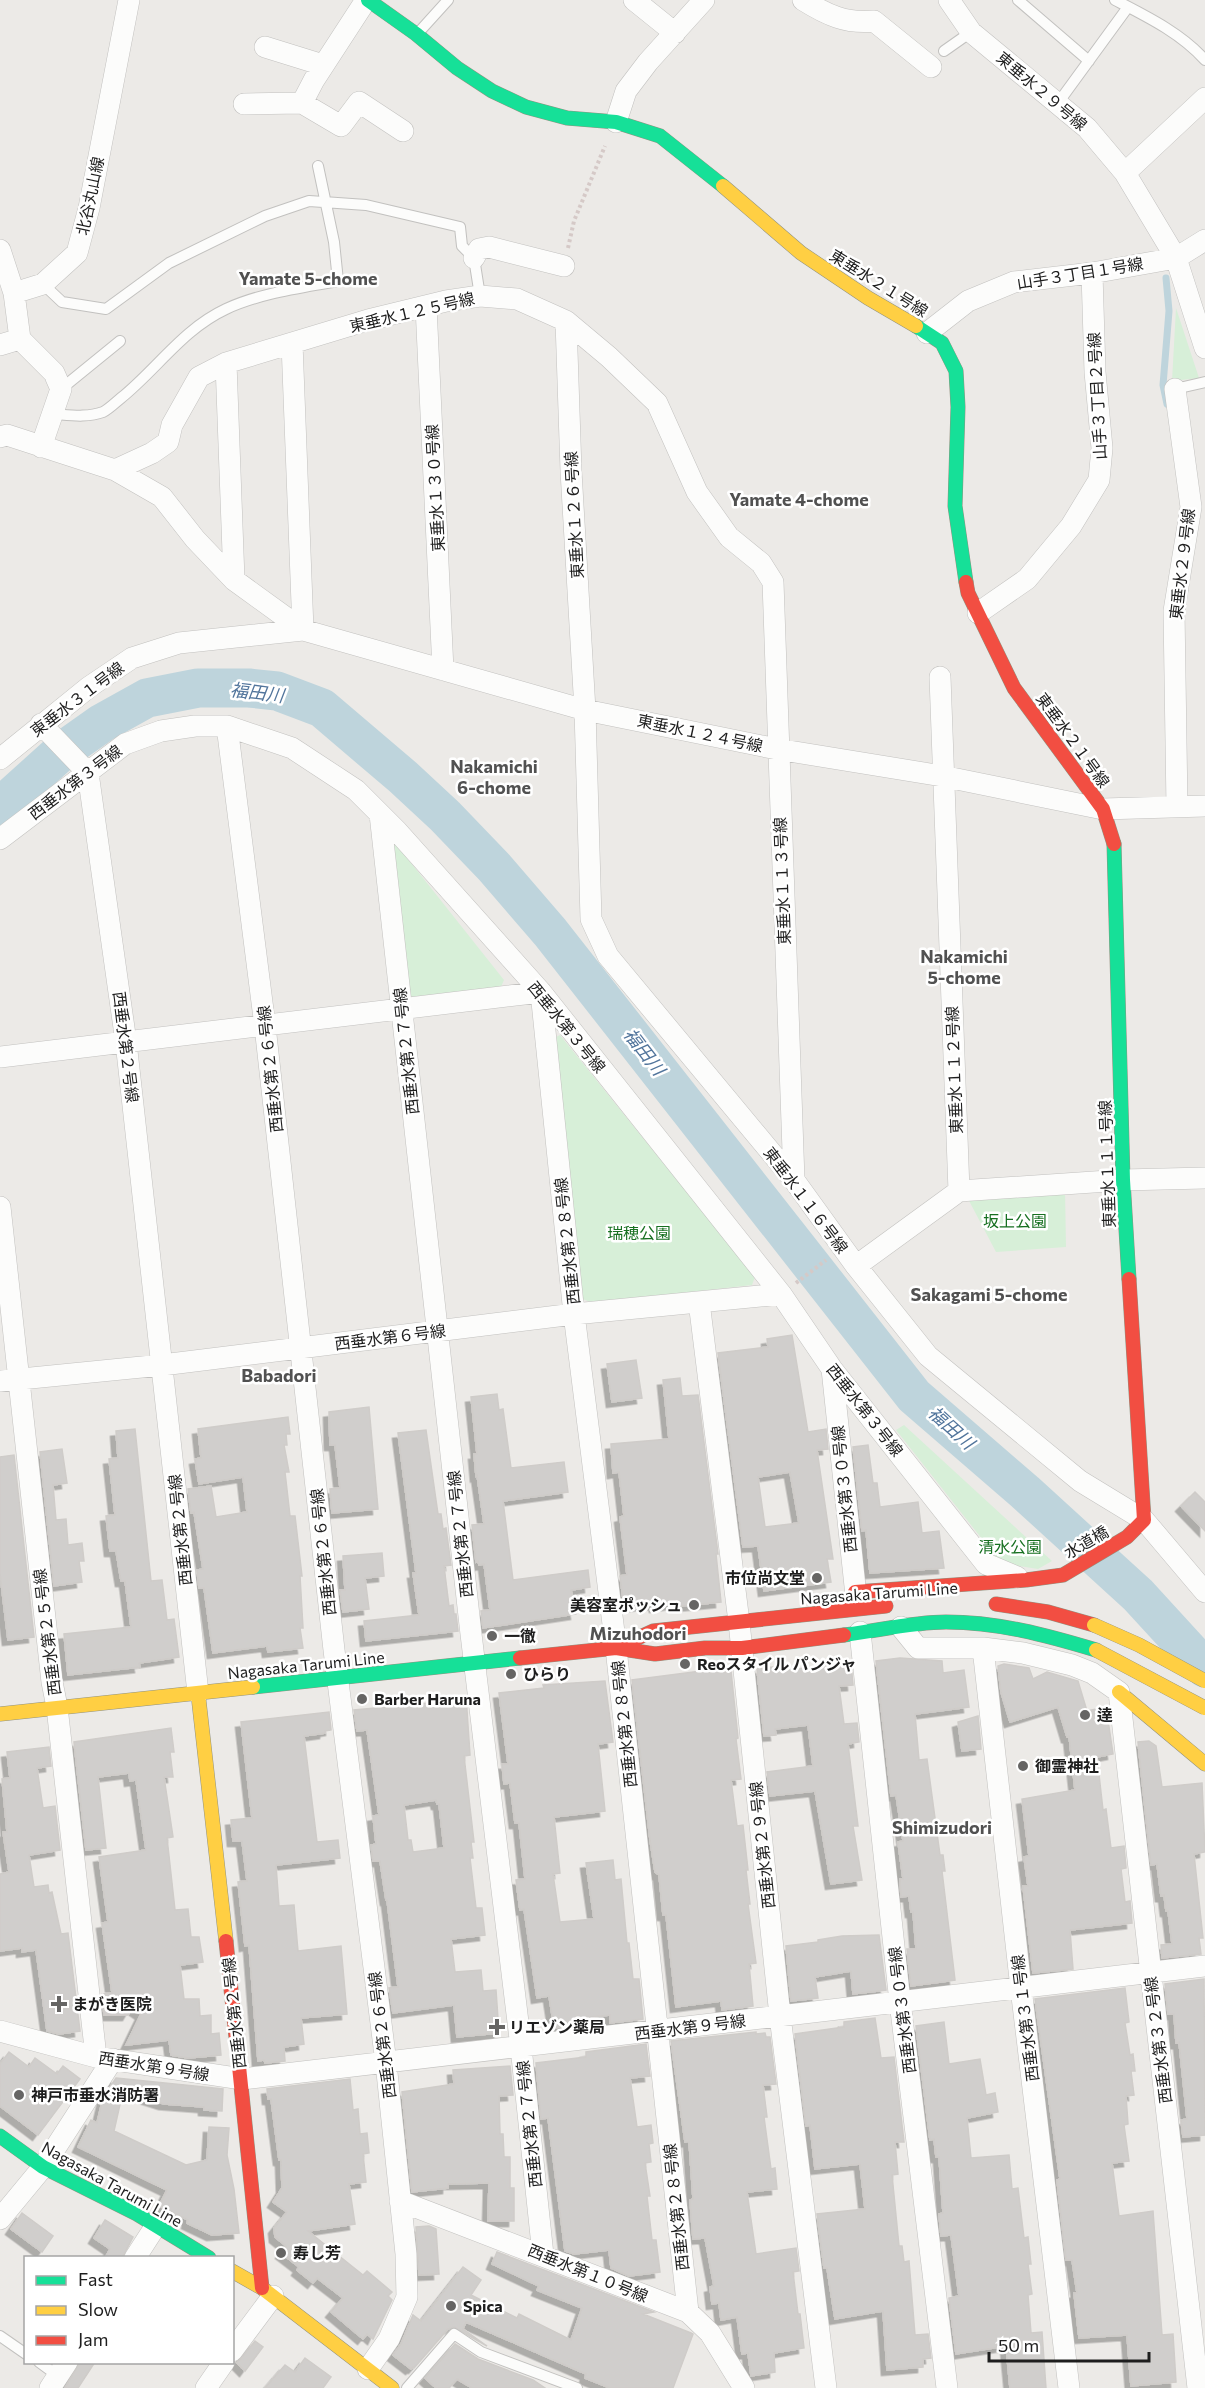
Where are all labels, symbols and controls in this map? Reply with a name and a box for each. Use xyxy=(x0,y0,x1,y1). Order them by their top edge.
street label: 東垂水２９号線 xyxy=(993,47,1091,134)
street label: 北谷丸山線 xyxy=(72,155,107,237)
street label: 東垂水２１号線 xyxy=(827,245,932,320)
street label: 山手３丁目１号線 xyxy=(1015,253,1145,292)
district label: Yamate 5-chome xyxy=(239,267,377,289)
street label: 東垂水１２５号線 xyxy=(347,288,476,335)
street label: 山手３丁目２号線 xyxy=(1084,332,1109,460)
street label: 東垂水１３０号線 xyxy=(422,424,447,552)
street label: 東垂水１２６号線 xyxy=(561,451,586,579)
district label: Yamate 4-chome xyxy=(729,488,869,510)
street label: 東垂水２９号線 xyxy=(1165,507,1198,621)
street label: 東垂水３１号線 xyxy=(26,657,127,740)
water label: 福田川 xyxy=(229,678,287,706)
street label: 東垂水２１号線 xyxy=(1033,689,1114,791)
street label: 東垂水１２４号線 xyxy=(636,710,765,755)
street label: 西垂水第３号線 xyxy=(24,740,125,823)
district label: Nakamichi 6-chome xyxy=(450,755,538,798)
street label: 東垂水１１３号線 xyxy=(770,817,793,945)
district label: Nakamichi 5-chome xyxy=(920,945,1008,988)
street label: 西垂水第３号線 xyxy=(525,977,610,1076)
street label: 西垂水第２７号線 xyxy=(389,986,422,1116)
street label: 西垂水第２号線 xyxy=(110,990,143,1104)
street label: 西垂水第２６号線 xyxy=(253,1004,286,1134)
street label: 東垂水１１２号線 xyxy=(942,1006,965,1134)
water label: 福田川 xyxy=(619,1023,671,1081)
street label: 東垂水１１１号線 xyxy=(1095,1100,1118,1228)
street label: 東垂水１１６号線 xyxy=(760,1143,853,1257)
street label: 西垂水第２８号線 xyxy=(550,1176,583,1306)
park label: 坂上公園 xyxy=(983,1211,1047,1230)
park label: 瑞穂公園 xyxy=(607,1223,671,1242)
district label: Sakagami 5-chome xyxy=(911,1283,1067,1305)
street label: 西垂水第６号線 xyxy=(333,1320,447,1353)
street label: 西垂水第３号線 xyxy=(823,1360,907,1460)
district label: Babadori xyxy=(241,1364,317,1386)
water label: 福田川 xyxy=(924,1401,981,1455)
street label: 西垂水第３０号線 xyxy=(827,1424,860,1554)
street label: 西垂水第２７号線 xyxy=(443,1469,476,1599)
street label: 西垂水第２号線 xyxy=(164,1473,195,1587)
street label: 西垂水第２６号線 xyxy=(306,1487,339,1617)
street label: 水道橋 xyxy=(1060,1521,1111,1562)
park label: 清水公園 xyxy=(978,1537,1042,1556)
street label: 西垂水第２５号線 xyxy=(29,1567,64,1697)
place label: 市位尚文堂 xyxy=(725,1568,805,1587)
marker: 市位尚文堂 xyxy=(810,1571,824,1585)
street label: Nagasaka Tarumi Line xyxy=(800,1578,958,1607)
place label: 美容室ポッシュ xyxy=(570,1595,682,1614)
marker: 美容室ポッシュ xyxy=(687,1598,701,1612)
district label: Mizuhodori xyxy=(590,1622,686,1644)
place label: 一徹 xyxy=(504,1626,536,1645)
marker: 一徹 xyxy=(485,1629,499,1643)
street label: Nagasaka Tarumi Line xyxy=(227,1647,385,1682)
place label: Reoスタイル パンジャ xyxy=(697,1654,857,1673)
marker: Reoスタイル パンジャ xyxy=(678,1657,692,1671)
street label: 西垂水第２８号線 xyxy=(607,1659,640,1789)
place label: ひらり xyxy=(523,1664,571,1683)
marker: ひらり xyxy=(504,1667,518,1681)
place label: Barber Haruna xyxy=(374,1689,481,1708)
marker: Barber Haruna xyxy=(355,1692,369,1706)
place label: 逹 xyxy=(1097,1705,1113,1724)
marker: 逹 xyxy=(1078,1708,1092,1722)
place label: 御霊神社 xyxy=(1035,1756,1099,1775)
marker: 御霊神社 xyxy=(1016,1759,1030,1773)
street label: 西垂水第２９号線 xyxy=(745,1780,778,1910)
district label: Shimizudori xyxy=(892,1816,992,1838)
street label: 西垂水第３０号線 xyxy=(884,1945,919,2075)
street label: 西垂水第３１号線 xyxy=(1007,1953,1042,2083)
street label: 西垂水第２号線 xyxy=(218,1956,249,2070)
street label: 西垂水第２６号線 xyxy=(364,1970,399,2100)
street label: 西垂水第３２号線 xyxy=(1140,1975,1175,2105)
place label: まがき医院 xyxy=(72,1994,152,2013)
marker: まがき医院 xyxy=(50,1995,68,2013)
street label: 西垂水第９号線 xyxy=(633,2010,747,2043)
place label: リエゾン薬局 xyxy=(509,2017,605,2036)
marker: リエゾン薬局 xyxy=(490,2020,504,2034)
street label: 西垂水第９号線 xyxy=(97,2047,211,2084)
street label: 西垂水第２７号線 xyxy=(512,2059,545,2189)
place label: 神戸市垂水消防署 xyxy=(31,2085,159,2104)
marker: 神戸市垂水消防署 xyxy=(12,2088,26,2102)
street label: Nagasaka Tarumi Line xyxy=(39,2137,186,2230)
street label: 西垂水第２８号線 xyxy=(659,2142,692,2272)
street label: 西垂水第１０号線 xyxy=(525,2240,651,2305)
place label: 寿し芳 xyxy=(293,2243,341,2262)
marker: 寿し芳 xyxy=(274,2246,288,2260)
legend xyxy=(24,2256,234,2364)
text: Fast xyxy=(78,2268,113,2290)
place label: Spica xyxy=(463,2296,503,2315)
text: Slow xyxy=(78,2298,118,2320)
marker: Spica xyxy=(444,2299,458,2313)
scale bar xyxy=(989,2325,1150,2363)
text: Jam xyxy=(78,2328,108,2350)
text: 50 m xyxy=(998,2334,1039,2356)

